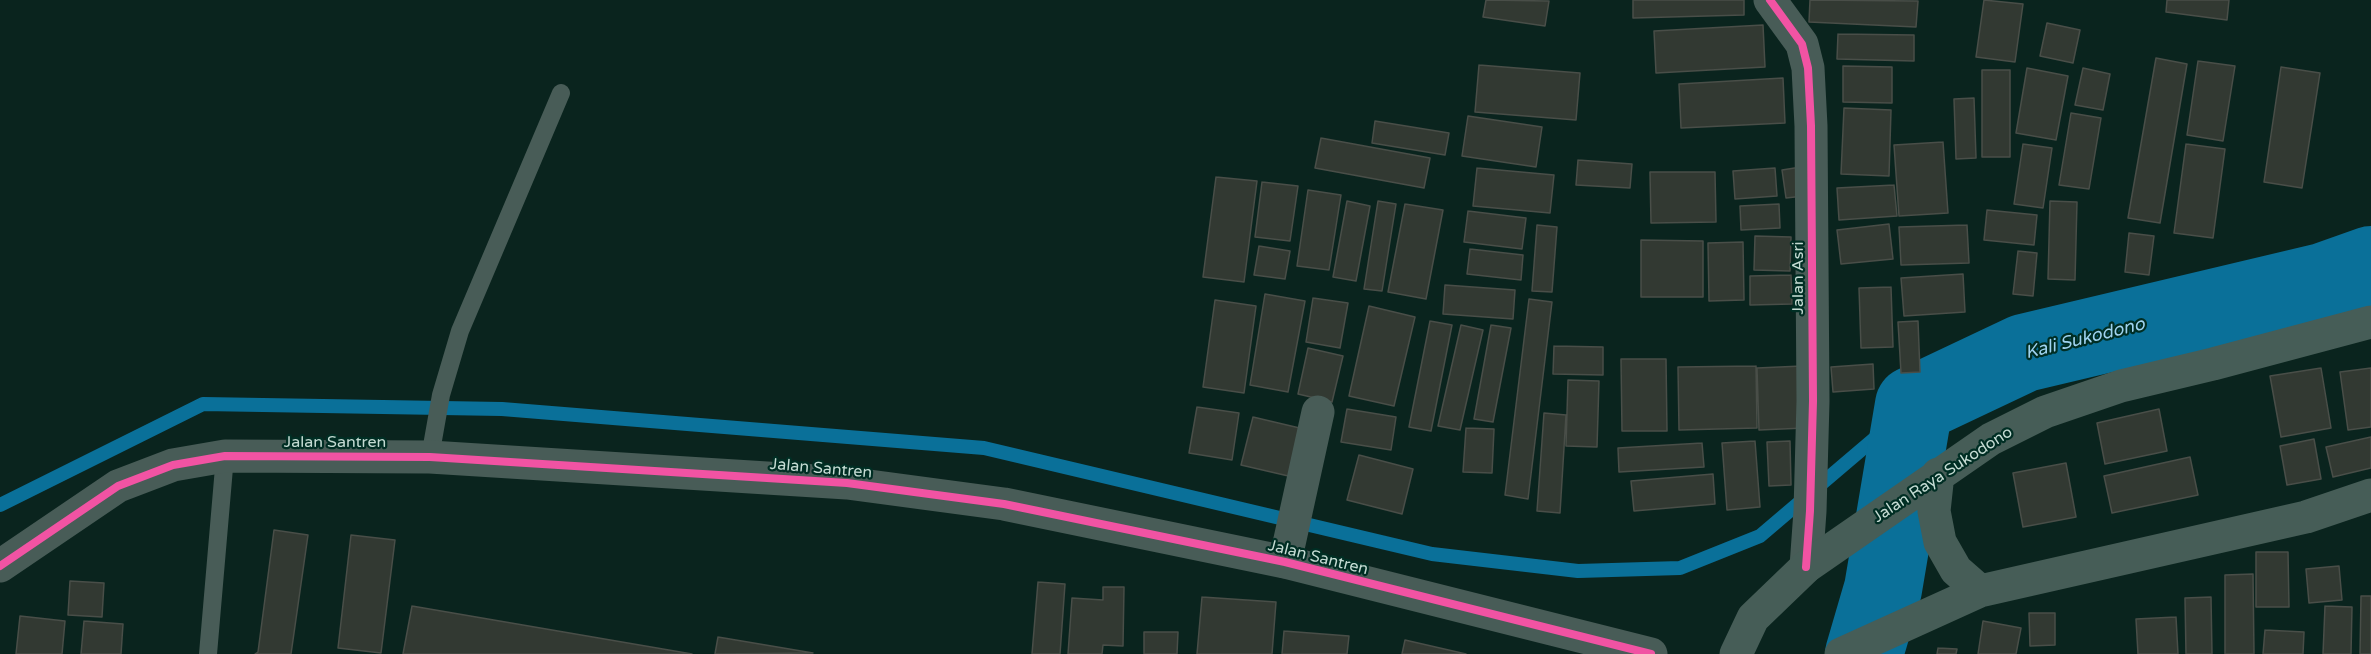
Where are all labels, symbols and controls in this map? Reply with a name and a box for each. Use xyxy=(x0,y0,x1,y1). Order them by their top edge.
street label: Jalan Asri xyxy=(1789,241,1809,315)
water label: Kali Sukodono xyxy=(2023,314,2147,364)
street label: Jalan Raya Sukodono xyxy=(1870,423,2016,527)
street label: Jalan Santren xyxy=(284,433,386,453)
street label: Jalan Santren xyxy=(769,455,873,483)
street label: Jalan Santren xyxy=(1266,536,1370,580)

